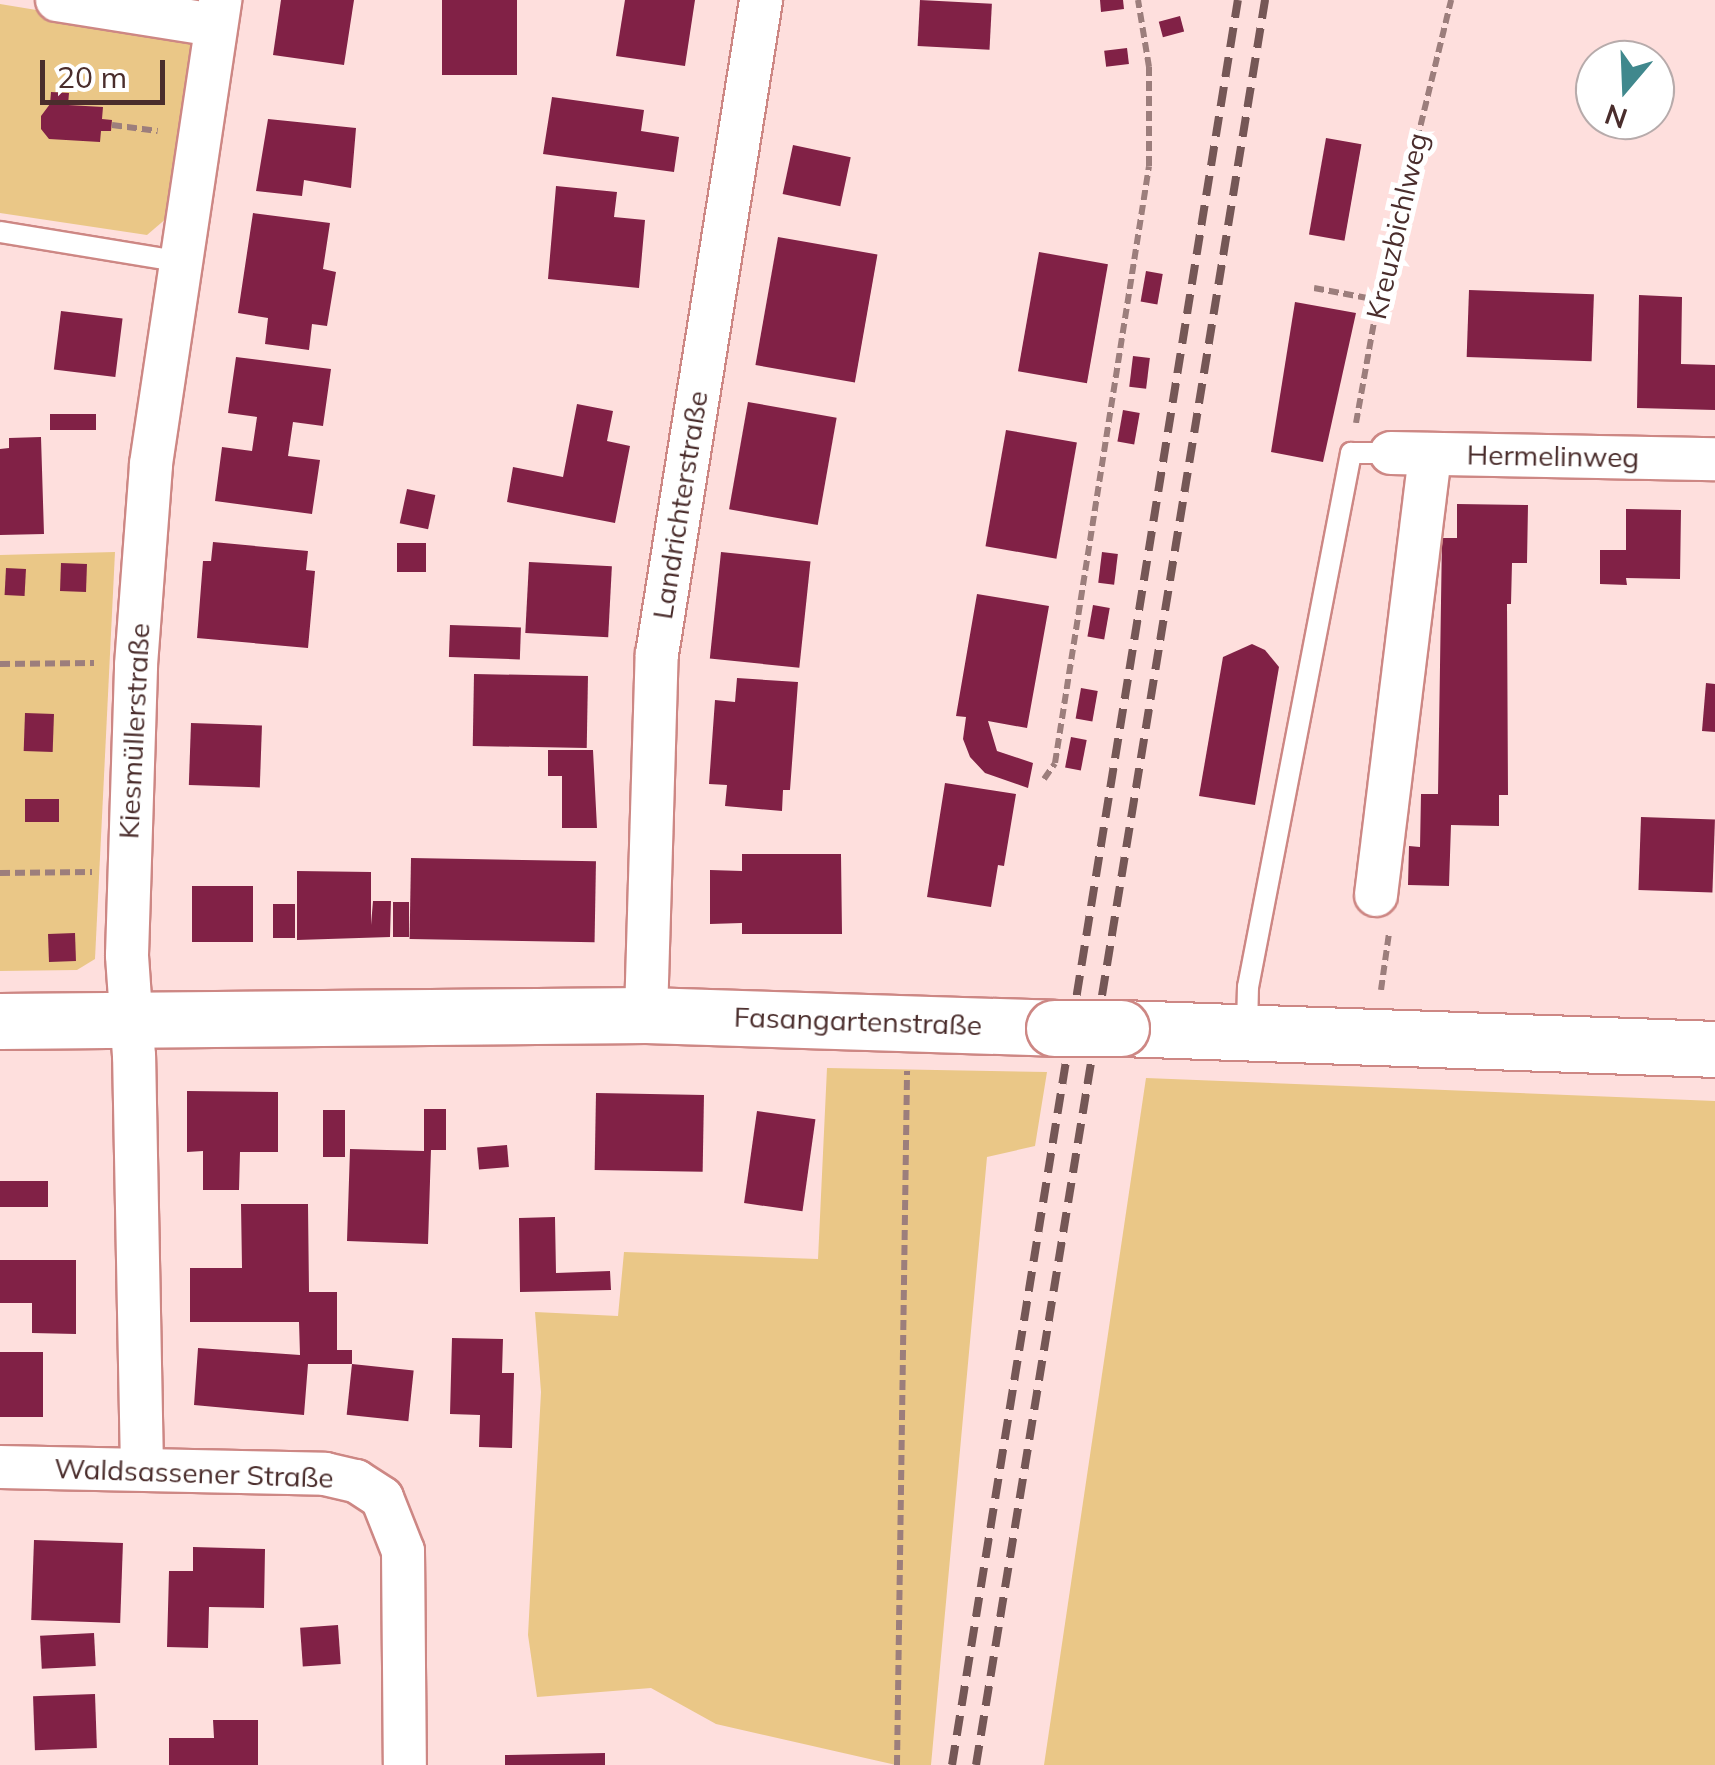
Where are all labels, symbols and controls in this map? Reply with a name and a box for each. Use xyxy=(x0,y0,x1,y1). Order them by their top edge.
scale bar xyxy=(45,40,170,102)
north arrow xyxy=(1575,40,1675,140)
text: 20 m xyxy=(57,58,127,96)
text: N xyxy=(1600,97,1631,137)
street label: Kreuzbichlweg xyxy=(1359,130,1435,322)
street label: Landrichterstraße xyxy=(645,388,715,622)
street label: Hermelinweg xyxy=(1466,438,1640,474)
street label: Kiesmüllerstraße xyxy=(112,622,156,840)
street label: Fasangartenstraße xyxy=(733,1000,983,1042)
street label: Waldsassener Straße xyxy=(54,1451,334,1495)

